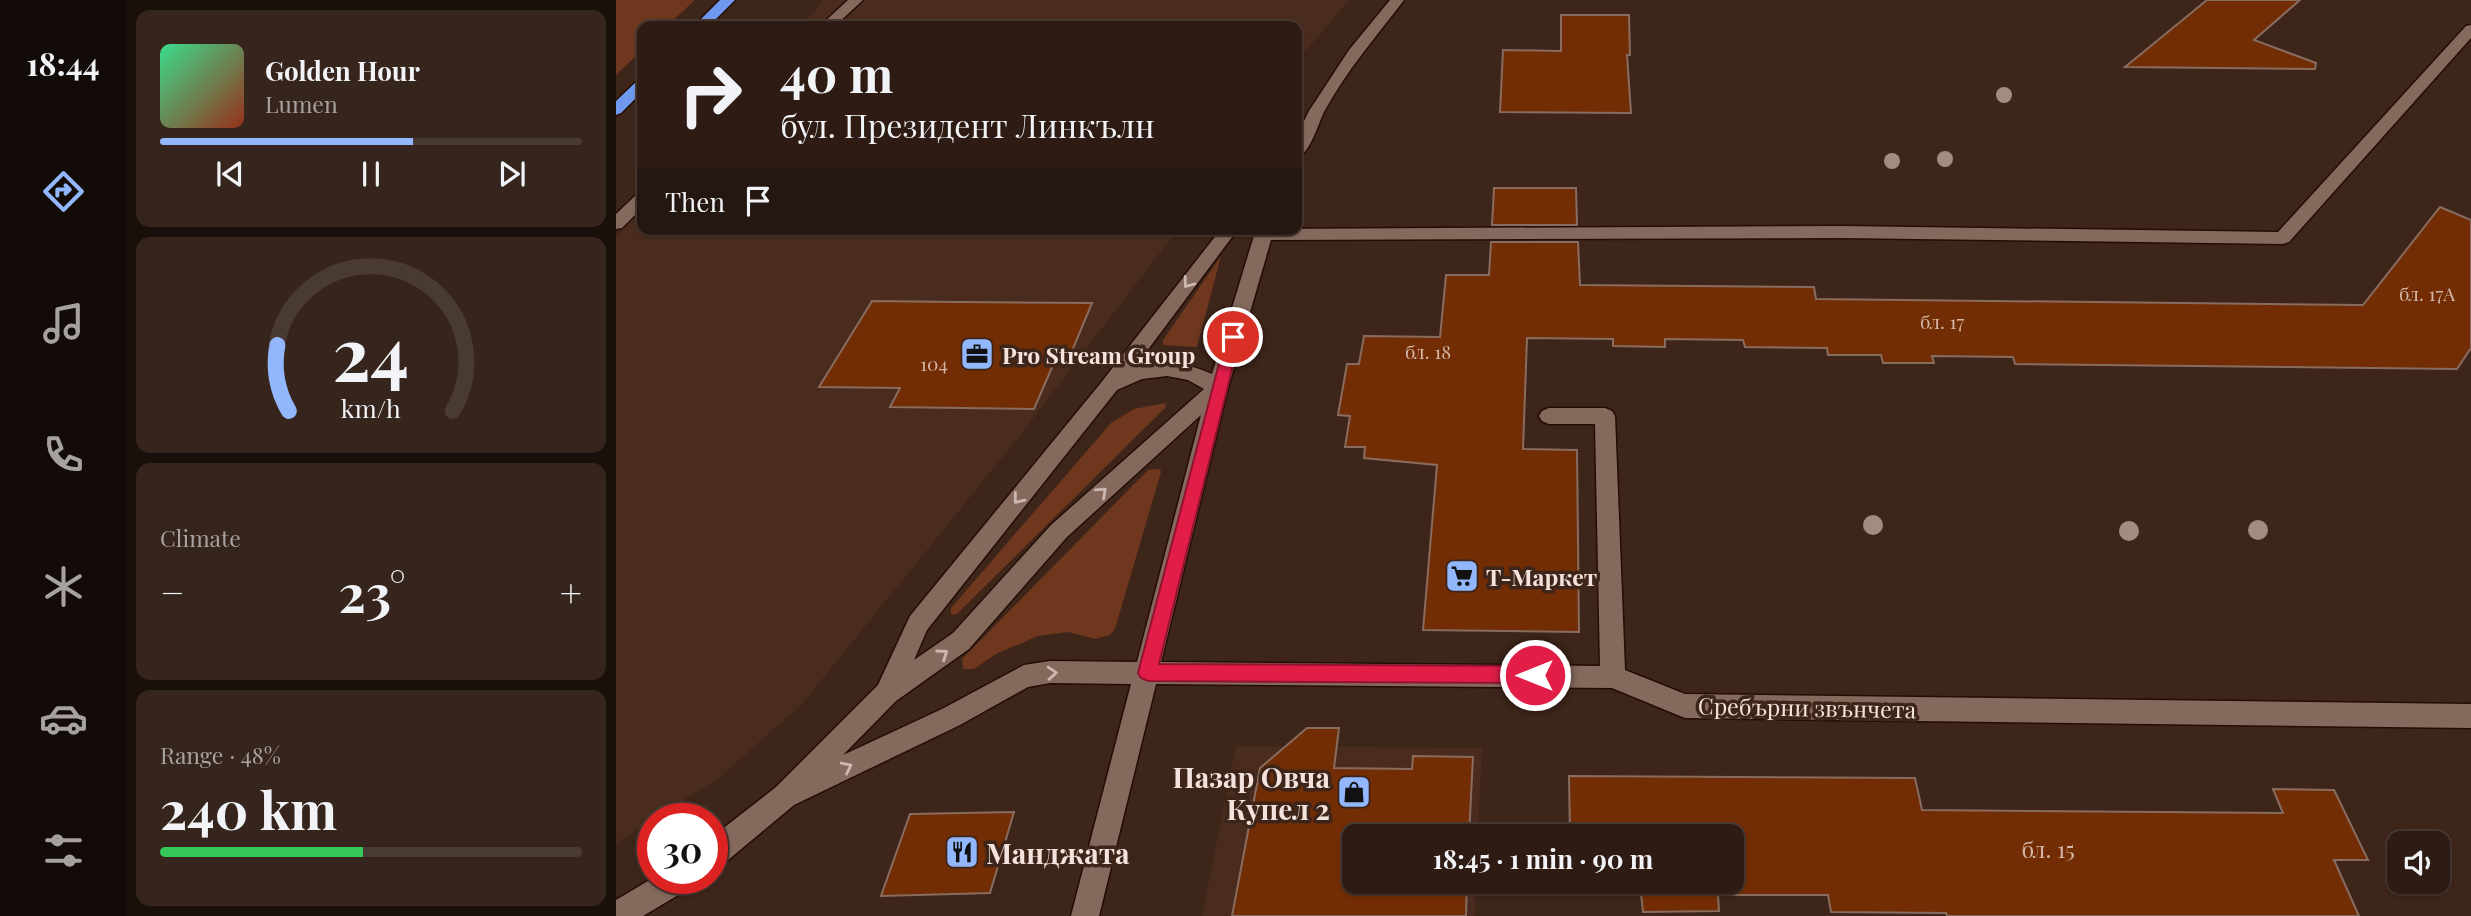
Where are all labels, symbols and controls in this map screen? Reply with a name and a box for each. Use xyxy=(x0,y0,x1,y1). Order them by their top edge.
text: 40 m xyxy=(780,40,893,105)
text: 18:44 xyxy=(26,41,100,84)
icon: right xyxy=(665,49,756,140)
text: Golden Hour xyxy=(265,53,420,88)
text: Lumen xyxy=(265,88,338,119)
text: бул. Президент Линкълн xyxy=(780,103,1155,146)
icon: previous xyxy=(211,155,249,193)
icon: pause xyxy=(352,155,390,193)
icon: next xyxy=(493,155,531,193)
icon: directions xyxy=(39,167,88,216)
icon: arrive xyxy=(739,182,777,220)
text: Then xyxy=(665,184,725,219)
one-way arrow xyxy=(1184,276,1196,288)
house number: бл. 17А xyxy=(2399,280,2456,306)
icon: music xyxy=(39,299,88,348)
text: 24 xyxy=(333,302,409,399)
pin xyxy=(1203,307,1263,367)
house number: бл. 17 xyxy=(1920,308,1964,334)
icon: arrive xyxy=(1214,318,1252,356)
office icon: Pro Stream Group xyxy=(958,335,996,373)
house number: бл. 18 xyxy=(1405,338,1451,364)
place label: Pro Stream Group xyxy=(1002,339,1195,370)
house number: 104 xyxy=(920,350,948,376)
text: km/h xyxy=(341,391,401,424)
icon: phone xyxy=(39,430,88,479)
one-way arrow xyxy=(1094,487,1107,500)
one-way arrow xyxy=(1013,492,1026,504)
text: Climate xyxy=(160,522,241,553)
text: 23° xyxy=(339,557,406,626)
supermarket icon: Т-Маркет xyxy=(1443,557,1481,595)
place label: Т-Маркет xyxy=(1486,561,1597,592)
icon: climate xyxy=(39,562,88,611)
text: − xyxy=(160,566,185,617)
text: + xyxy=(560,566,582,617)
position arrow xyxy=(1498,638,1572,712)
one-way arrow xyxy=(935,650,948,662)
one-way arrow xyxy=(1047,666,1058,681)
street label: Сребърни звънчета xyxy=(1698,690,1917,724)
icon: car xyxy=(39,694,88,743)
text: Range · 48% xyxy=(160,739,281,770)
place label: Пазар Овча Купел 2 xyxy=(1173,758,1330,827)
one-way arrow xyxy=(840,761,852,775)
shop icon: Пазар Овча Купел 2 xyxy=(1335,773,1373,811)
text: 240 km xyxy=(160,774,337,843)
speed limit sign: 30 xyxy=(637,803,728,894)
icon: filters xyxy=(39,826,88,875)
map controls xyxy=(2387,831,2450,894)
button: sound xyxy=(2387,831,2450,894)
restaurant icon: Манджата xyxy=(943,833,981,871)
house number: бл. 15 xyxy=(2021,833,2075,864)
place label: Манджата xyxy=(986,834,1130,871)
text: 18:45 · 1 min · 90 m xyxy=(1433,841,1653,876)

